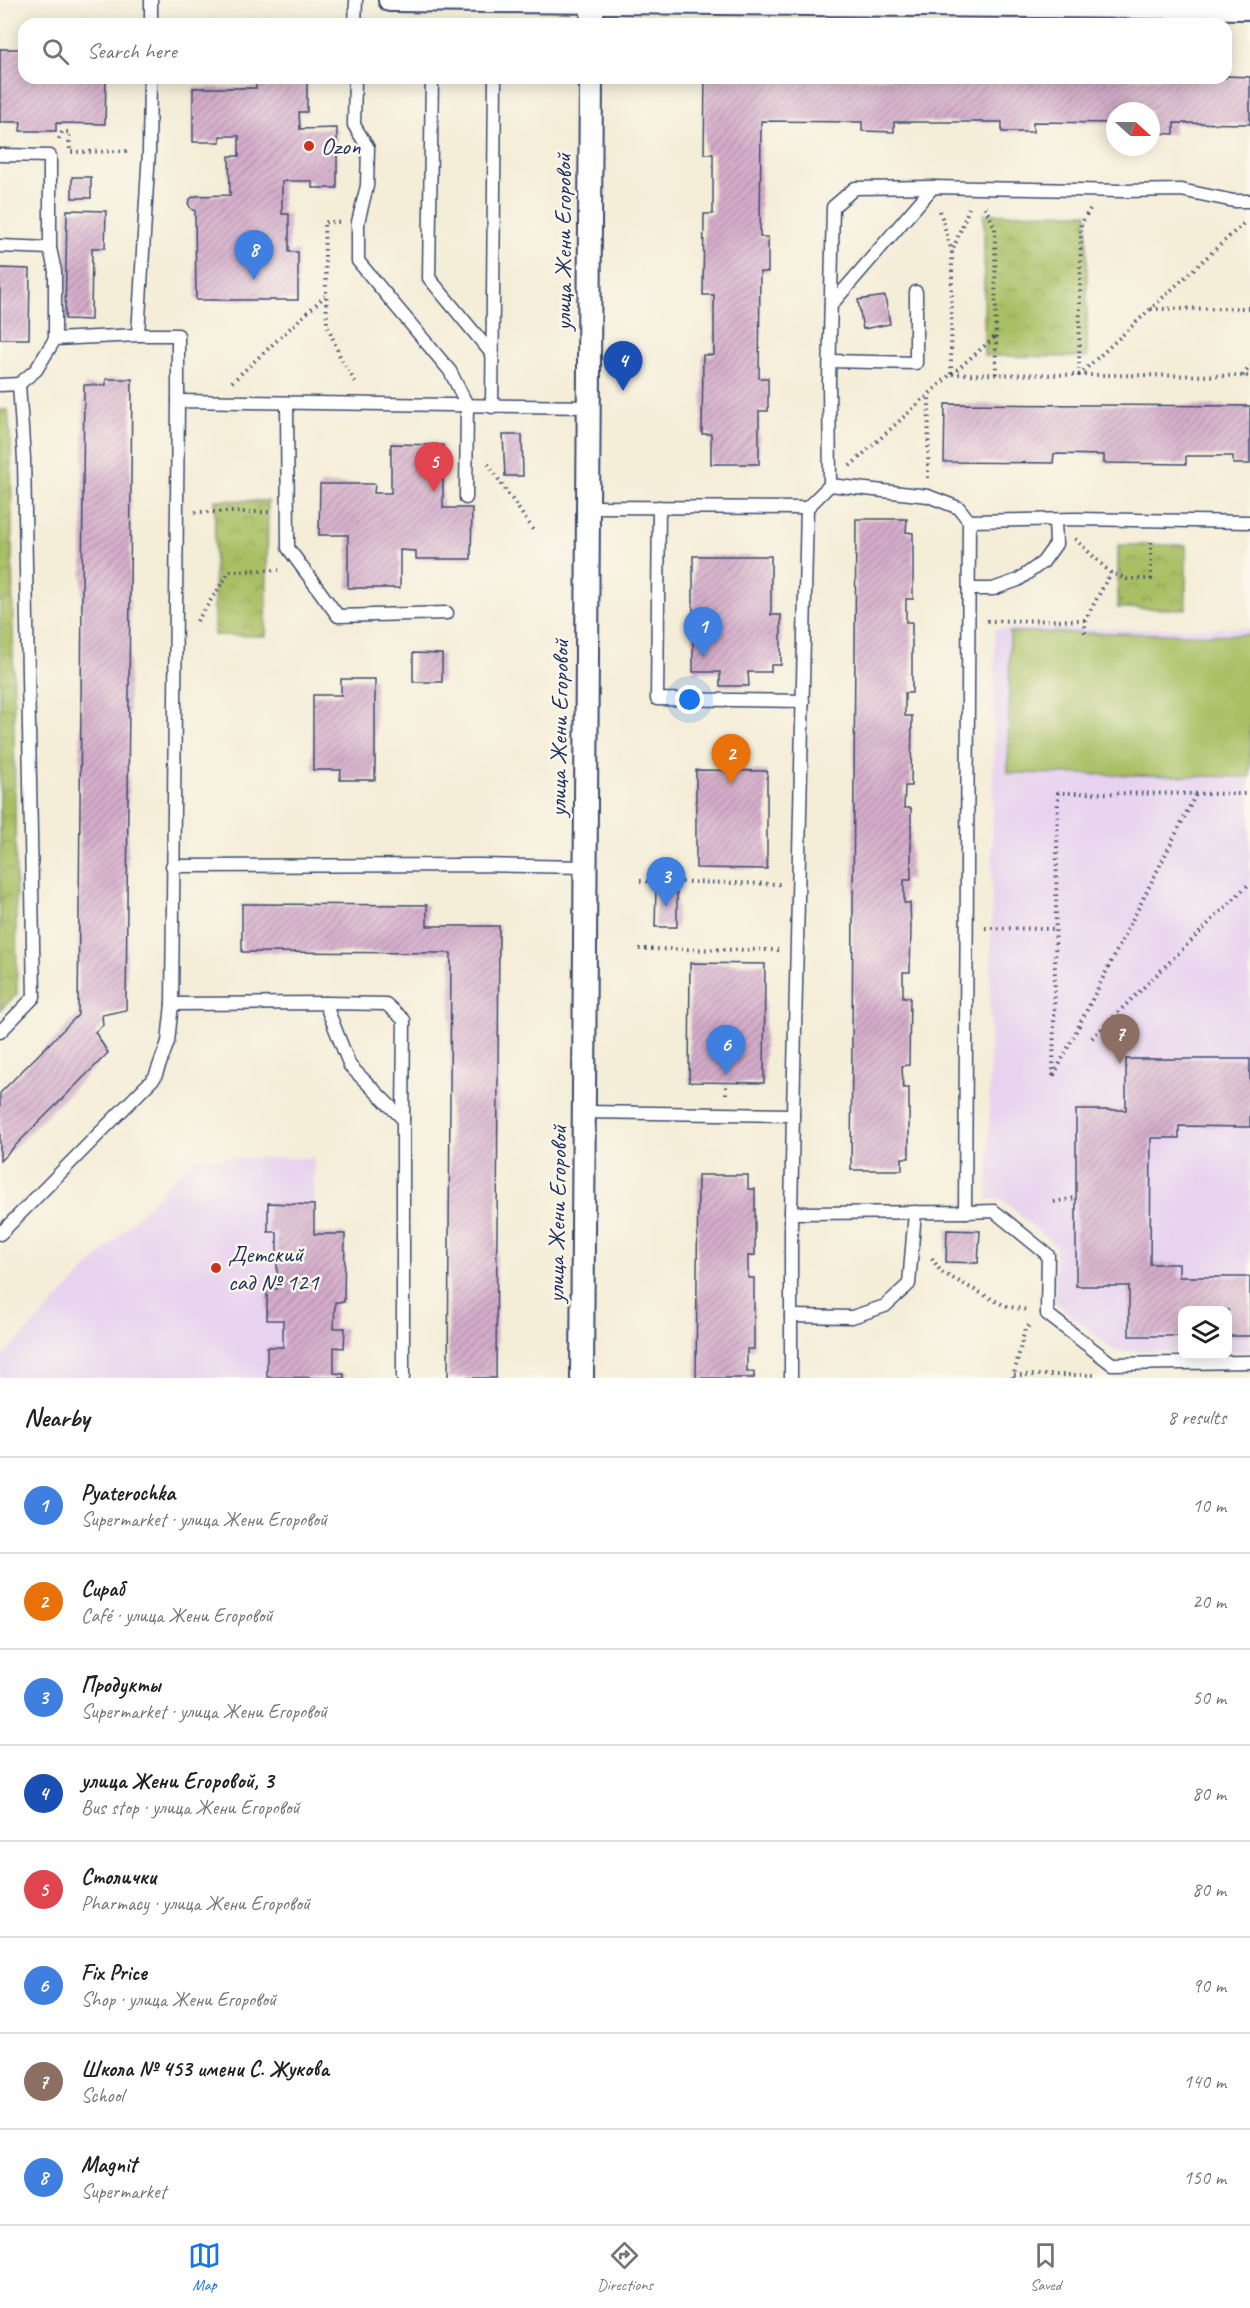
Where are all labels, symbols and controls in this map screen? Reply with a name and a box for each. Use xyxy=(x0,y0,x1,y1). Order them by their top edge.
search box xyxy=(18,18,1232,84)
icon: search xyxy=(39,35,72,68)
text: Search here xyxy=(87,37,177,65)
north arrow xyxy=(1106,102,1160,156)
place label: Ozon xyxy=(321,131,361,161)
marker: Ozon xyxy=(302,139,316,153)
street label: улица Жени Егоровой xyxy=(548,151,578,333)
pin: 8 xyxy=(234,230,274,280)
pin: 4 xyxy=(604,342,642,391)
pin: 5 xyxy=(414,442,454,492)
pin: 1 xyxy=(684,608,722,657)
street label: улица Жени Егоровой xyxy=(542,637,576,819)
your location xyxy=(675,685,704,714)
pin: 2 xyxy=(712,734,750,784)
pin: 3 xyxy=(646,858,686,907)
pin: 7 xyxy=(1100,1014,1140,1064)
pin: 6 xyxy=(706,1026,746,1075)
street label: улица Жени Егоровой xyxy=(540,1123,574,1305)
place label: Детский сад № 121 xyxy=(228,1239,320,1297)
marker: Детский сад № 121 xyxy=(209,1261,223,1275)
map controls xyxy=(1178,1306,1232,1360)
button: layers xyxy=(1178,1306,1232,1360)
text: Nearby xyxy=(24,1401,89,1434)
text: 8 results xyxy=(1167,1405,1226,1430)
text: Pyaterochka xyxy=(81,1479,175,1507)
text: 1 xyxy=(39,1493,48,1518)
text: 10 m xyxy=(1192,1493,1226,1518)
text: Supermarket · улица Жени Егоровой xyxy=(81,1507,327,1532)
text: Сираб xyxy=(81,1575,124,1603)
text: 2 xyxy=(39,1589,48,1614)
text: 20 m xyxy=(1192,1589,1226,1614)
text: Café · улица Жени Егоровой xyxy=(81,1603,273,1628)
text: Продукты xyxy=(81,1671,160,1699)
text: 3 xyxy=(39,1685,48,1710)
text: 50 m xyxy=(1192,1685,1226,1710)
text: Supermarket · улица Жени Егоровой xyxy=(81,1699,327,1724)
text: улица Жени Егоровой, 3 xyxy=(81,1767,274,1795)
text: 4 xyxy=(39,1781,48,1806)
text: 80 m xyxy=(1192,1781,1226,1806)
text: Bus stop · улица Жени Егоровой xyxy=(81,1795,300,1820)
text: Столички xyxy=(81,1863,156,1891)
text: 5 xyxy=(39,1877,48,1902)
text: 80 m xyxy=(1192,1877,1226,1902)
text: Pharmacy · улица Жени Егоровой xyxy=(81,1891,310,1916)
text: Fix Price xyxy=(81,1959,147,1987)
text: 6 xyxy=(39,1973,48,1998)
text: 90 m xyxy=(1192,1973,1226,1998)
text: Shop · улица Жени Егоровой xyxy=(81,1987,276,2012)
text: Школа № 453 имени С. Жукова xyxy=(81,2055,329,2083)
text: 7 xyxy=(39,2069,48,2094)
text: 140 m xyxy=(1183,2069,1226,2094)
text: School xyxy=(81,2083,124,2108)
text: Magnit xyxy=(81,2151,137,2179)
text: 8 xyxy=(39,2165,48,2190)
text: 150 m xyxy=(1183,2165,1226,2190)
text: Supermarket xyxy=(81,2179,166,2204)
tab: Map xyxy=(188,2239,221,2295)
tab: Directions xyxy=(597,2239,653,2295)
tab: Saved xyxy=(1029,2239,1062,2295)

